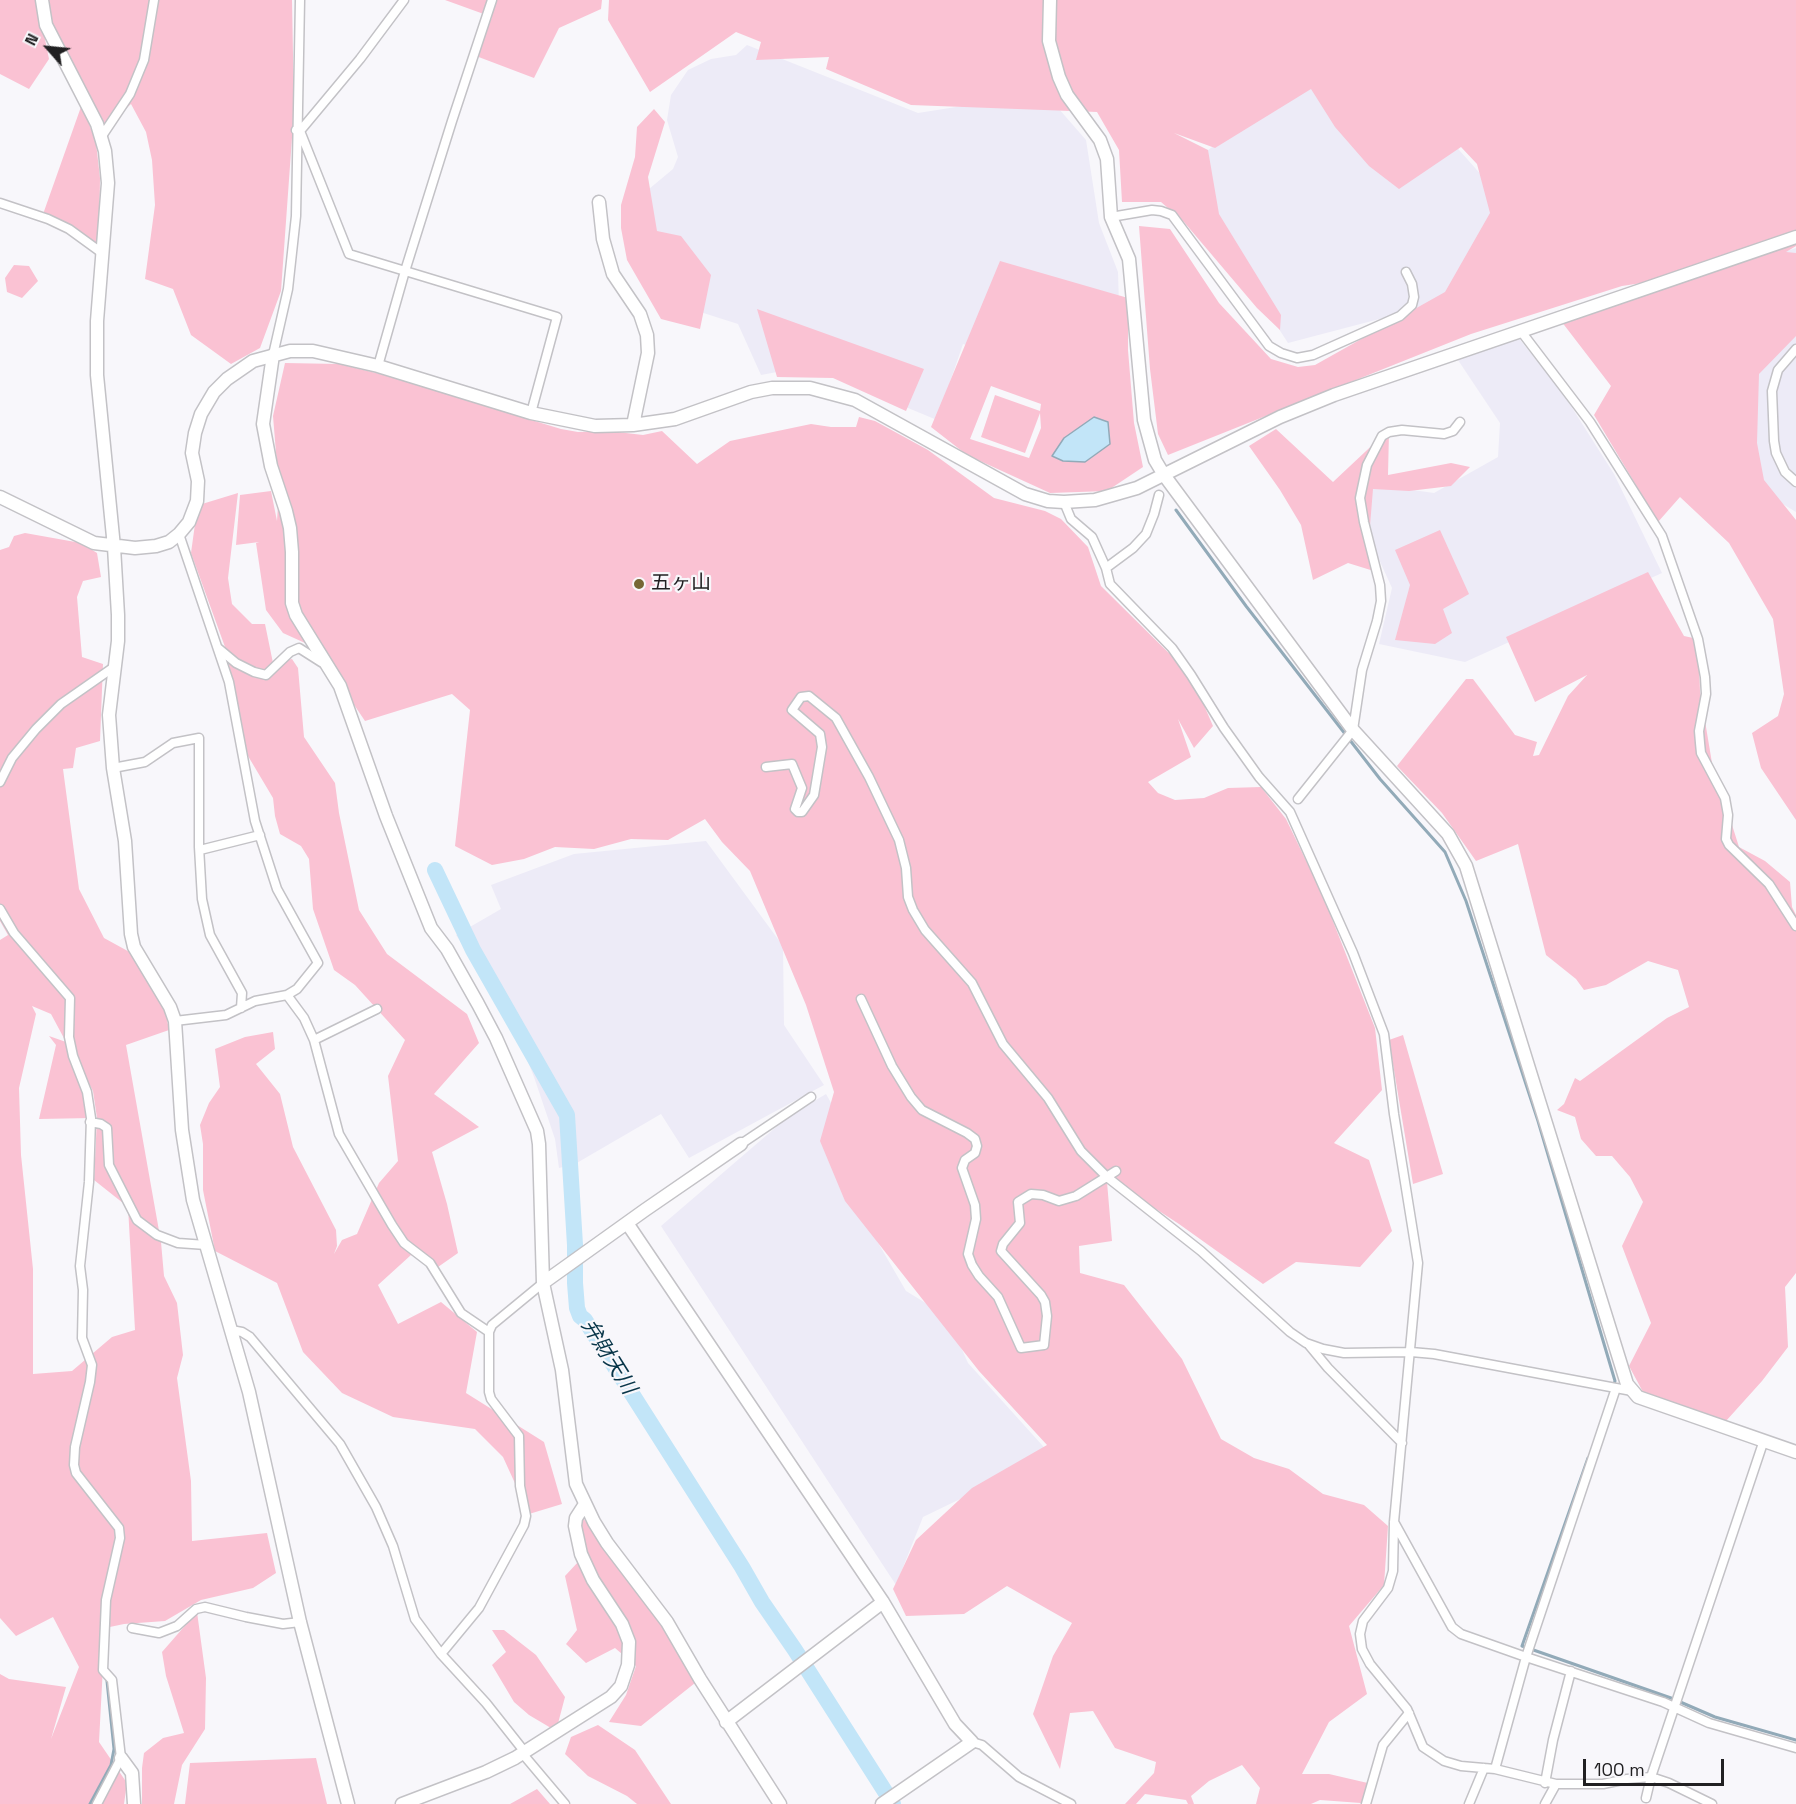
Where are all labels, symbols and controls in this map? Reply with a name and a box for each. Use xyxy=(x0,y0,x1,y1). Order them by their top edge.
north arrow xyxy=(18,18,78,78)
text: N xyxy=(20,30,43,49)
place label: 五ヶ山 xyxy=(651,572,711,596)
marker: 五ヶ山 xyxy=(632,577,646,591)
water label: 弁財天川 xyxy=(575,1315,641,1399)
scale bar xyxy=(1586,1747,1727,1785)
text: 100 m xyxy=(1594,1758,1645,1781)

